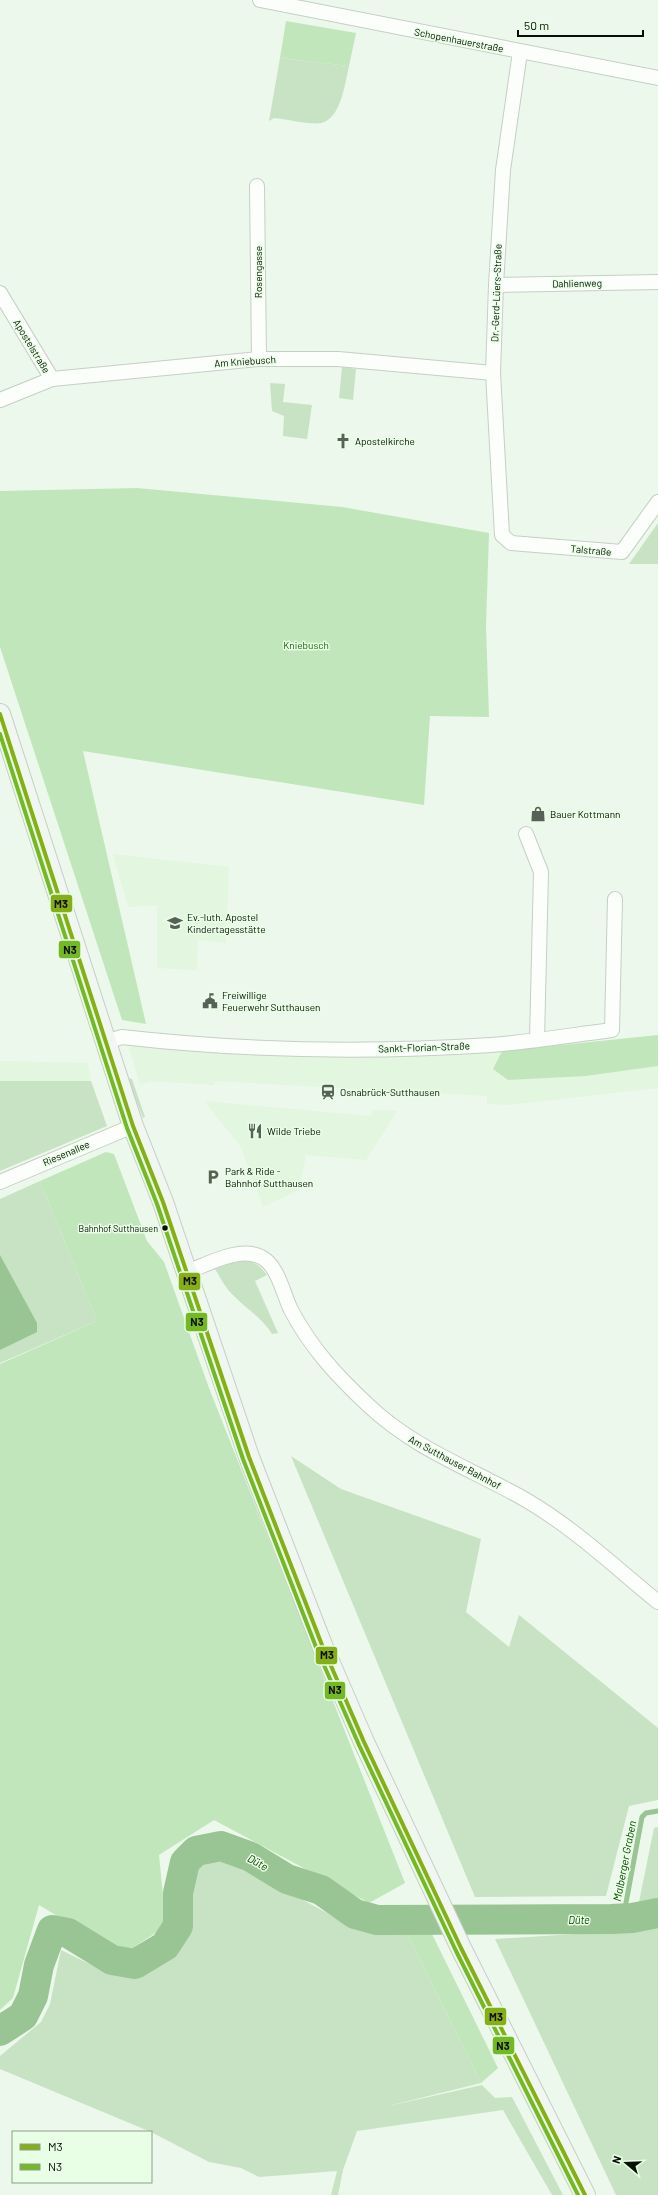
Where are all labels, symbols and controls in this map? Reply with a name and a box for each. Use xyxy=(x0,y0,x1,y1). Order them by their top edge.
scale bar xyxy=(518,12,643,38)
text: 50 m xyxy=(524,18,549,32)
street label: Schopenhauerstraße xyxy=(413,25,505,55)
street label: Dr.-Gerd-Lüers-Straße xyxy=(488,244,504,342)
street label: Rosengasse xyxy=(252,246,264,298)
street label: Dahlienweg xyxy=(552,277,602,289)
street label: Apostelstraße xyxy=(11,317,53,375)
street label: Am Kniebusch xyxy=(214,353,276,369)
church icon: Apostelkirche xyxy=(334,432,352,450)
place label: Apostelkirche xyxy=(355,435,415,447)
street label: Talstraße xyxy=(570,542,612,558)
park label: Kniebusch xyxy=(283,639,329,651)
shop icon: Bauer Kottmann xyxy=(529,805,547,823)
place label: Bauer Kottmann xyxy=(550,808,620,820)
line badge: M3 xyxy=(50,894,73,913)
text: M3 xyxy=(54,897,68,910)
place label: Ev.-luth. Apostel Kindertagesstätte xyxy=(187,911,266,935)
school or university icon: Ev.-luth. Apostel Kindertagesstätte xyxy=(166,914,184,932)
line badge: N3 xyxy=(58,940,81,959)
text: N3 xyxy=(63,943,77,956)
place label: Freiwillige Feuerwehr Sutthausen xyxy=(222,989,321,1013)
public building icon: Freiwillige Feuerwehr Sutthausen xyxy=(201,992,219,1010)
street label: Sankt-Florian-Straße xyxy=(378,1039,470,1055)
station icon: Osnabrück-Sutthausen xyxy=(319,1083,337,1101)
place label: Osnabrück-Sutthausen xyxy=(340,1086,440,1098)
restaurant icon: Wilde Triebe xyxy=(246,1122,264,1140)
place label: Wilde Triebe xyxy=(267,1125,321,1137)
street label: Riesenallee xyxy=(41,1138,91,1168)
place label: Park & Ride - Bahnhof Sutthausen xyxy=(225,1165,313,1189)
parking icon: Park & Ride - Bahnhof Sutthausen xyxy=(204,1168,222,1186)
place label: Bahnhof Sutthausen xyxy=(79,1223,158,1234)
marker: Bahnhof Sutthausen xyxy=(160,1223,170,1233)
line badge: M3 xyxy=(178,1272,201,1291)
text: M3 xyxy=(183,1274,197,1287)
line badge: N3 xyxy=(185,1312,208,1332)
text: N3 xyxy=(190,1315,204,1328)
street label: Am Sutthauser Bahnhof xyxy=(407,1433,504,1492)
line badge: M3 xyxy=(315,1646,338,1665)
text: M3 xyxy=(320,1648,334,1661)
line badge: N3 xyxy=(324,1681,346,1700)
text: N3 xyxy=(328,1683,342,1696)
water label: Malberger Graben xyxy=(610,1819,638,1902)
water label: Düte xyxy=(245,1851,271,1873)
water label: Düte xyxy=(568,1913,590,1926)
line badge: M3 xyxy=(484,2007,507,2026)
text: M3 xyxy=(489,2010,503,2023)
line badge: N3 xyxy=(492,2036,515,2055)
text: N3 xyxy=(496,2039,510,2052)
legend xyxy=(12,2131,152,2183)
text: M3 xyxy=(48,2139,63,2153)
north arrow xyxy=(606,2143,646,2183)
text: N xyxy=(609,2154,623,2165)
text: N3 xyxy=(48,2159,62,2173)

